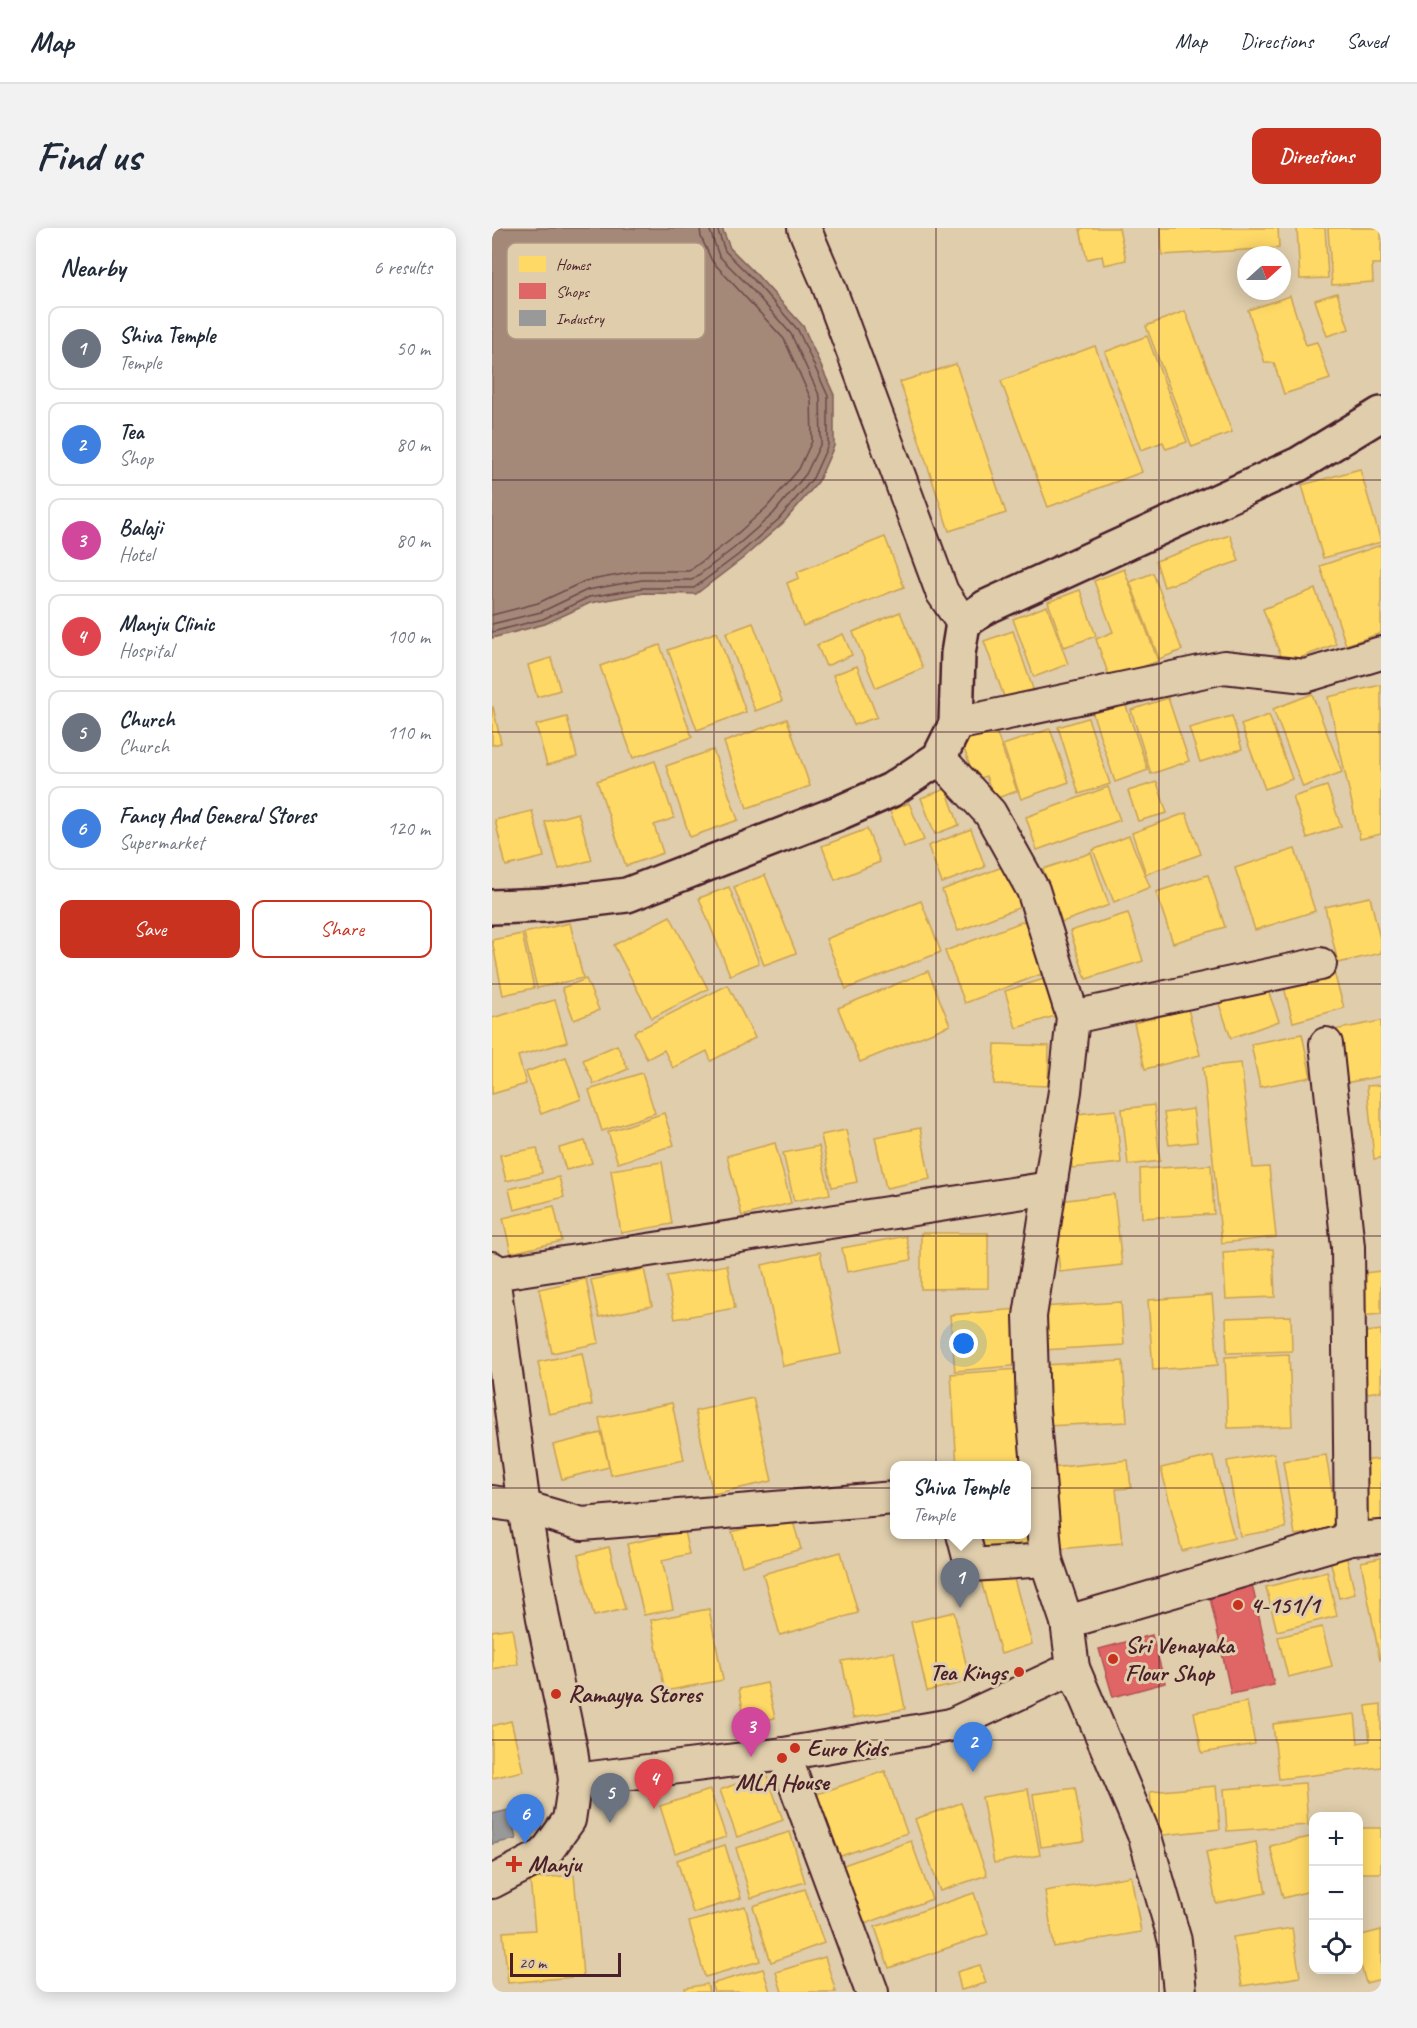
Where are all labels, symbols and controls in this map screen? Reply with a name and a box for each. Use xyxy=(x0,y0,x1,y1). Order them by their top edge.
text: Map xyxy=(30,24,73,59)
text: Map xyxy=(1175,28,1207,54)
text: Directions xyxy=(1240,28,1313,54)
text: Saved xyxy=(1346,28,1387,54)
button: Directions xyxy=(1252,128,1381,184)
text: Find us xyxy=(36,130,141,183)
legend xyxy=(507,243,705,339)
north arrow xyxy=(1237,246,1291,300)
text: Nearby xyxy=(60,251,125,284)
text: 6 results xyxy=(373,255,432,280)
text: Homes xyxy=(556,255,592,275)
text: Shops xyxy=(556,282,590,302)
text: Industry xyxy=(556,309,605,329)
text: Shiva Temple xyxy=(119,322,215,350)
text: 1 xyxy=(77,336,86,361)
text: 50 m xyxy=(396,336,430,361)
text: Temple xyxy=(119,350,162,375)
text: Tea xyxy=(119,418,143,446)
text: 2 xyxy=(77,432,86,457)
text: 80 m xyxy=(396,432,430,457)
text: Shop xyxy=(119,446,153,471)
text: Balaji xyxy=(119,514,162,542)
text: 3 xyxy=(77,528,86,553)
text: 80 m xyxy=(396,528,430,553)
text: Hotel xyxy=(119,542,154,567)
text: Manju Clinic xyxy=(119,610,214,638)
text: 4 xyxy=(77,624,86,649)
text: 100 m xyxy=(387,624,430,649)
text: Hospital xyxy=(119,638,174,663)
text: Church xyxy=(119,706,175,734)
text: 5 xyxy=(77,720,86,745)
text: 110 m xyxy=(387,720,430,745)
text: Church xyxy=(119,734,169,759)
text: Fancy And General Stores xyxy=(119,802,316,830)
text: 6 xyxy=(77,816,86,841)
text: 120 m xyxy=(387,816,430,841)
text: Supermarket xyxy=(119,830,204,855)
button: Save xyxy=(60,900,240,958)
button: Share xyxy=(252,900,432,958)
your location xyxy=(949,1329,978,1358)
popup xyxy=(890,1461,1031,1539)
text: Shiva Temple xyxy=(912,1474,1009,1502)
text: Temple xyxy=(912,1502,955,1527)
pin: 1 xyxy=(940,1558,980,1608)
place label: 4-151/1 xyxy=(1250,1590,1323,1620)
marker: 4-151/1 xyxy=(1231,1598,1245,1612)
place label: Sri Venayaka Flour Shop xyxy=(1125,1630,1236,1688)
marker: Sri Venayaka Flour Shop xyxy=(1106,1652,1120,1666)
place label: Tea Kings xyxy=(930,1657,1010,1687)
marker: Tea Kings xyxy=(1012,1665,1026,1679)
place label: Ramayya Stores xyxy=(568,1679,704,1709)
marker: Ramayya Stores xyxy=(549,1687,563,1701)
pin: 3 xyxy=(732,1708,770,1757)
pin: 2 xyxy=(954,1722,992,1772)
place label: Euro Kids xyxy=(807,1733,889,1763)
marker: Euro Kids xyxy=(788,1741,802,1755)
marker: MLA House xyxy=(775,1751,789,1765)
pin: 4 xyxy=(634,1760,674,1809)
place label: MLA House xyxy=(735,1767,831,1797)
pin: 5 xyxy=(590,1774,630,1823)
pin: 6 xyxy=(506,1794,544,1844)
map controls xyxy=(1309,1812,1363,1974)
button: + xyxy=(1309,1812,1363,1866)
place label: Manju xyxy=(528,1849,583,1879)
marker: Manju xyxy=(505,1855,523,1873)
button: − xyxy=(1309,1866,1363,1920)
button: locate xyxy=(1309,1920,1363,1974)
scale bar xyxy=(510,1950,621,1978)
text: 20 m xyxy=(519,1953,546,1973)

